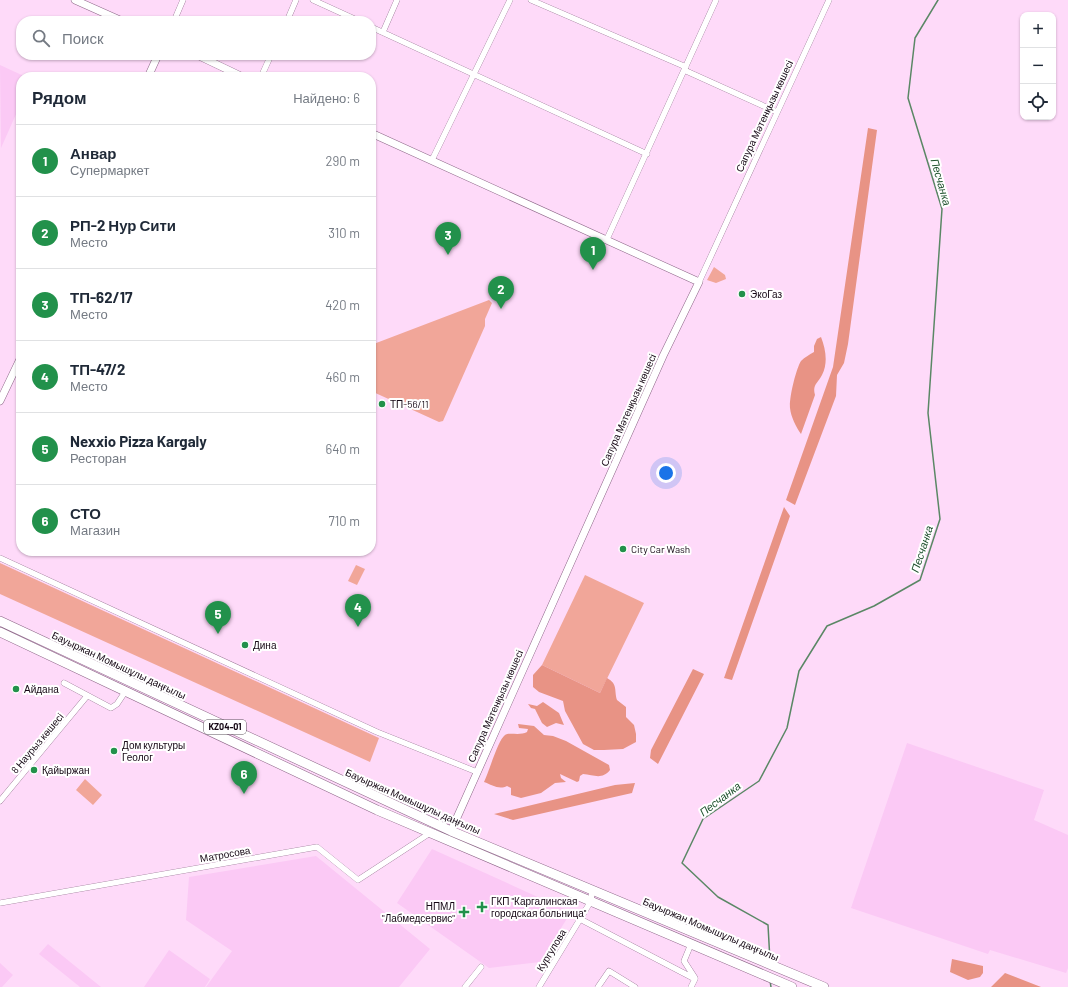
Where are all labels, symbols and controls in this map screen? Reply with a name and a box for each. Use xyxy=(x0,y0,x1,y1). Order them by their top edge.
map controls xyxy=(1020,12,1056,120)
button: + xyxy=(1020,12,1056,48)
search box xyxy=(16,16,376,60)
icon: search xyxy=(30,27,52,49)
text: Поиск xyxy=(62,29,104,47)
button: − xyxy=(1020,48,1056,84)
street label: Сапура Мәтенқызы көшесі xyxy=(733,58,795,174)
button: locate xyxy=(1020,84,1056,120)
text: Рядом xyxy=(32,87,87,107)
text: Найдено: 6 xyxy=(293,90,360,106)
text: Анвар xyxy=(70,144,116,162)
text: 1 xyxy=(43,153,47,169)
text: 290 m xyxy=(326,153,360,169)
water label: Песчанка xyxy=(929,157,954,207)
text: Супермаркет xyxy=(70,162,149,178)
text: РП-2 Нур Сити xyxy=(70,216,176,234)
pin: 3 xyxy=(435,222,461,255)
text: 2 xyxy=(41,225,49,241)
text: 310 m xyxy=(328,225,360,241)
text: Место xyxy=(70,234,108,250)
pin: 1 xyxy=(580,237,606,270)
pin: 2 xyxy=(488,276,514,309)
text: ТП-62/17 xyxy=(70,288,132,306)
place label: ЭкоГаз xyxy=(750,288,783,300)
marker: ЭкоГаз xyxy=(737,289,747,299)
text: 3 xyxy=(41,297,49,313)
text: 420 m xyxy=(325,297,360,313)
text: Место xyxy=(70,306,108,322)
street label: Сапура Мәтенқызы көшесі xyxy=(598,352,658,468)
text: ТП-47/2 xyxy=(70,360,126,378)
text: 4 xyxy=(41,369,49,385)
text: 460 m xyxy=(325,369,360,385)
text: Место xyxy=(70,378,108,394)
place label: ТП-56/11 xyxy=(390,398,429,410)
marker: ТП-56/11 xyxy=(377,399,387,409)
text: Nexxio Pizza Kargaly xyxy=(70,432,207,450)
text: 5 xyxy=(41,441,49,457)
text: 640 m xyxy=(325,441,360,457)
text: Ресторан xyxy=(70,450,127,466)
your location xyxy=(656,463,676,483)
text: СТО xyxy=(70,504,101,522)
text: 6 xyxy=(42,513,48,529)
text: 710 m xyxy=(329,513,360,529)
text: Магазин xyxy=(70,522,120,538)
water label: Песчанка xyxy=(908,524,935,574)
place label: City Car Wash xyxy=(631,543,690,555)
marker: City Car Wash xyxy=(618,544,628,554)
pin: 4 xyxy=(345,594,371,627)
pin: 5 xyxy=(205,601,231,634)
street label: Бауыржан Момышұлы даңғылы xyxy=(50,629,188,701)
place label: Дина xyxy=(253,639,277,651)
marker: Дина xyxy=(240,640,250,650)
street label: Сапура Мәтенқызы көшесі xyxy=(465,648,525,764)
place label: Айдана xyxy=(24,683,59,695)
marker: Айдана xyxy=(11,684,21,694)
street label: 8 Наурыз көшесі xyxy=(8,710,66,776)
road number: KZ04-01 xyxy=(204,720,246,734)
place label: Дом культуры Геолог xyxy=(122,739,185,763)
marker: Дом культуры Геолог xyxy=(109,746,119,756)
pin: 6 xyxy=(231,761,257,794)
place label: Қайыржан xyxy=(42,764,90,776)
marker: Қайыржан xyxy=(29,765,39,775)
street label: Бауыржан Момышұлы даңғылы xyxy=(344,766,482,836)
water label: Песчанка xyxy=(697,779,743,818)
street label: Матросова xyxy=(199,844,252,864)
place label: ГКП "Каргалинская городская больница" xyxy=(491,895,587,919)
street label: Бауыржан Момышұлы даңғылы xyxy=(641,895,781,963)
place label: НПМЛ "Лабмедсервис" xyxy=(382,900,455,924)
marker: ГКП "Каргалинская городская больница" xyxy=(476,901,488,913)
marker: НПМЛ "Лабмедсервис" xyxy=(458,906,470,918)
street label: Кургулова xyxy=(534,926,568,973)

